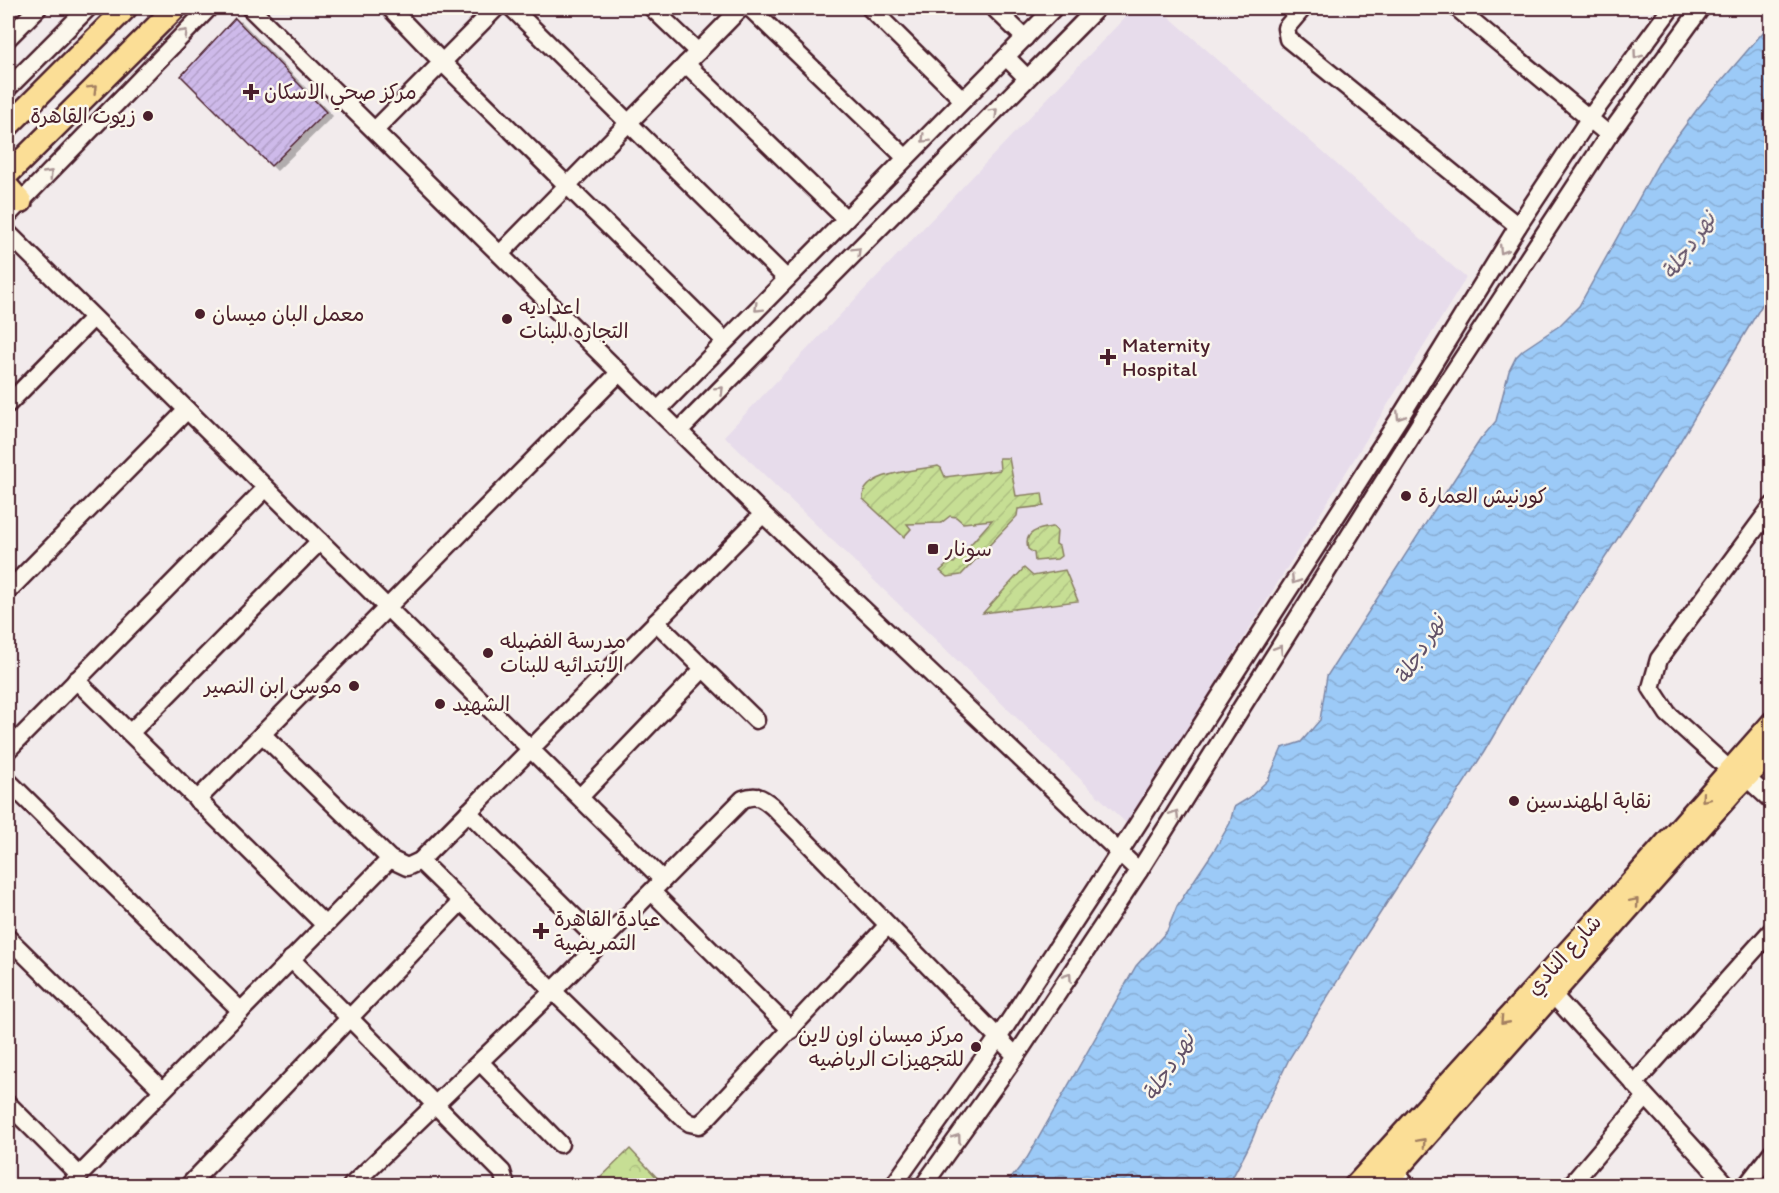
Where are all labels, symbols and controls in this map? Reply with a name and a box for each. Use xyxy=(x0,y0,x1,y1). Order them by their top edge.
one-way arrow xyxy=(177,30,188,40)
one-way arrow xyxy=(1633,48,1644,59)
place label: مركز صحي الاسكان xyxy=(264,79,417,111)
marker: مركز صحي الاسكان xyxy=(242,83,260,101)
one-way arrow xyxy=(86,85,97,96)
place label: زيوت القاهرة xyxy=(30,103,136,129)
one-way arrow xyxy=(987,108,998,118)
marker: زيوت القاهرة xyxy=(141,109,155,123)
one-way arrow xyxy=(921,132,931,143)
one-way arrow xyxy=(41,170,52,181)
water label: نهر دجلة xyxy=(1655,204,1723,284)
one-way arrow xyxy=(1498,244,1510,254)
one-way arrow xyxy=(850,247,861,258)
place label: اعداديه التجاره للبنات xyxy=(519,294,629,344)
one-way arrow xyxy=(755,300,766,311)
place label: معمل البان ميسان xyxy=(212,301,364,327)
marker: معمل البان ميسان xyxy=(193,307,207,321)
marker: اعداديه التجاره للبنات xyxy=(500,312,514,326)
place label: Maternity Hospital xyxy=(1122,332,1210,381)
marker: Maternity Hospital xyxy=(1099,348,1117,366)
one-way arrow xyxy=(713,386,724,397)
one-way arrow xyxy=(1396,410,1408,420)
place label: كورنيش العمارة xyxy=(1418,483,1547,509)
marker: كورنيش العمارة xyxy=(1399,489,1413,503)
place label: سونار xyxy=(944,536,992,562)
marker: سونار xyxy=(926,542,940,556)
one-way arrow xyxy=(1290,574,1302,584)
water label: نهر دجلة xyxy=(1388,607,1452,689)
place label: مدرسة الفضيله الابتدائيه للبنات xyxy=(500,628,626,678)
one-way arrow xyxy=(1271,645,1283,655)
marker: مدرسة الفضيله الابتدائيه للبنات xyxy=(481,646,495,660)
place label: موسى ابن النصير xyxy=(203,673,342,700)
marker: موسى ابن النصير xyxy=(347,679,361,693)
place label: الشهيد xyxy=(452,691,510,716)
marker: الشهيد xyxy=(433,697,447,711)
place label: نقابة المهندسين xyxy=(1526,788,1651,814)
one-way arrow xyxy=(1701,792,1712,802)
marker: نقابة المهندسين xyxy=(1507,794,1521,808)
one-way arrow xyxy=(1168,810,1179,821)
one-way arrow xyxy=(1628,898,1639,909)
place label: عيادة القاهرة التمريضية xyxy=(554,906,661,955)
street label: شارع النادي xyxy=(1521,909,1609,1002)
marker: عيادة القاهرة التمريضية xyxy=(532,922,550,940)
one-way arrow xyxy=(1061,973,1072,984)
one-way arrow xyxy=(1500,1014,1511,1025)
place label: مركز ميسان اون لاين للتجهيزات الرياضيه xyxy=(798,1022,964,1071)
water label: نهر دجلة xyxy=(1136,1025,1202,1106)
marker: مركز ميسان اون لاين للتجهيزات الرياضيه xyxy=(969,1040,983,1054)
one-way arrow xyxy=(950,1133,961,1144)
one-way arrow xyxy=(1415,1138,1426,1149)

